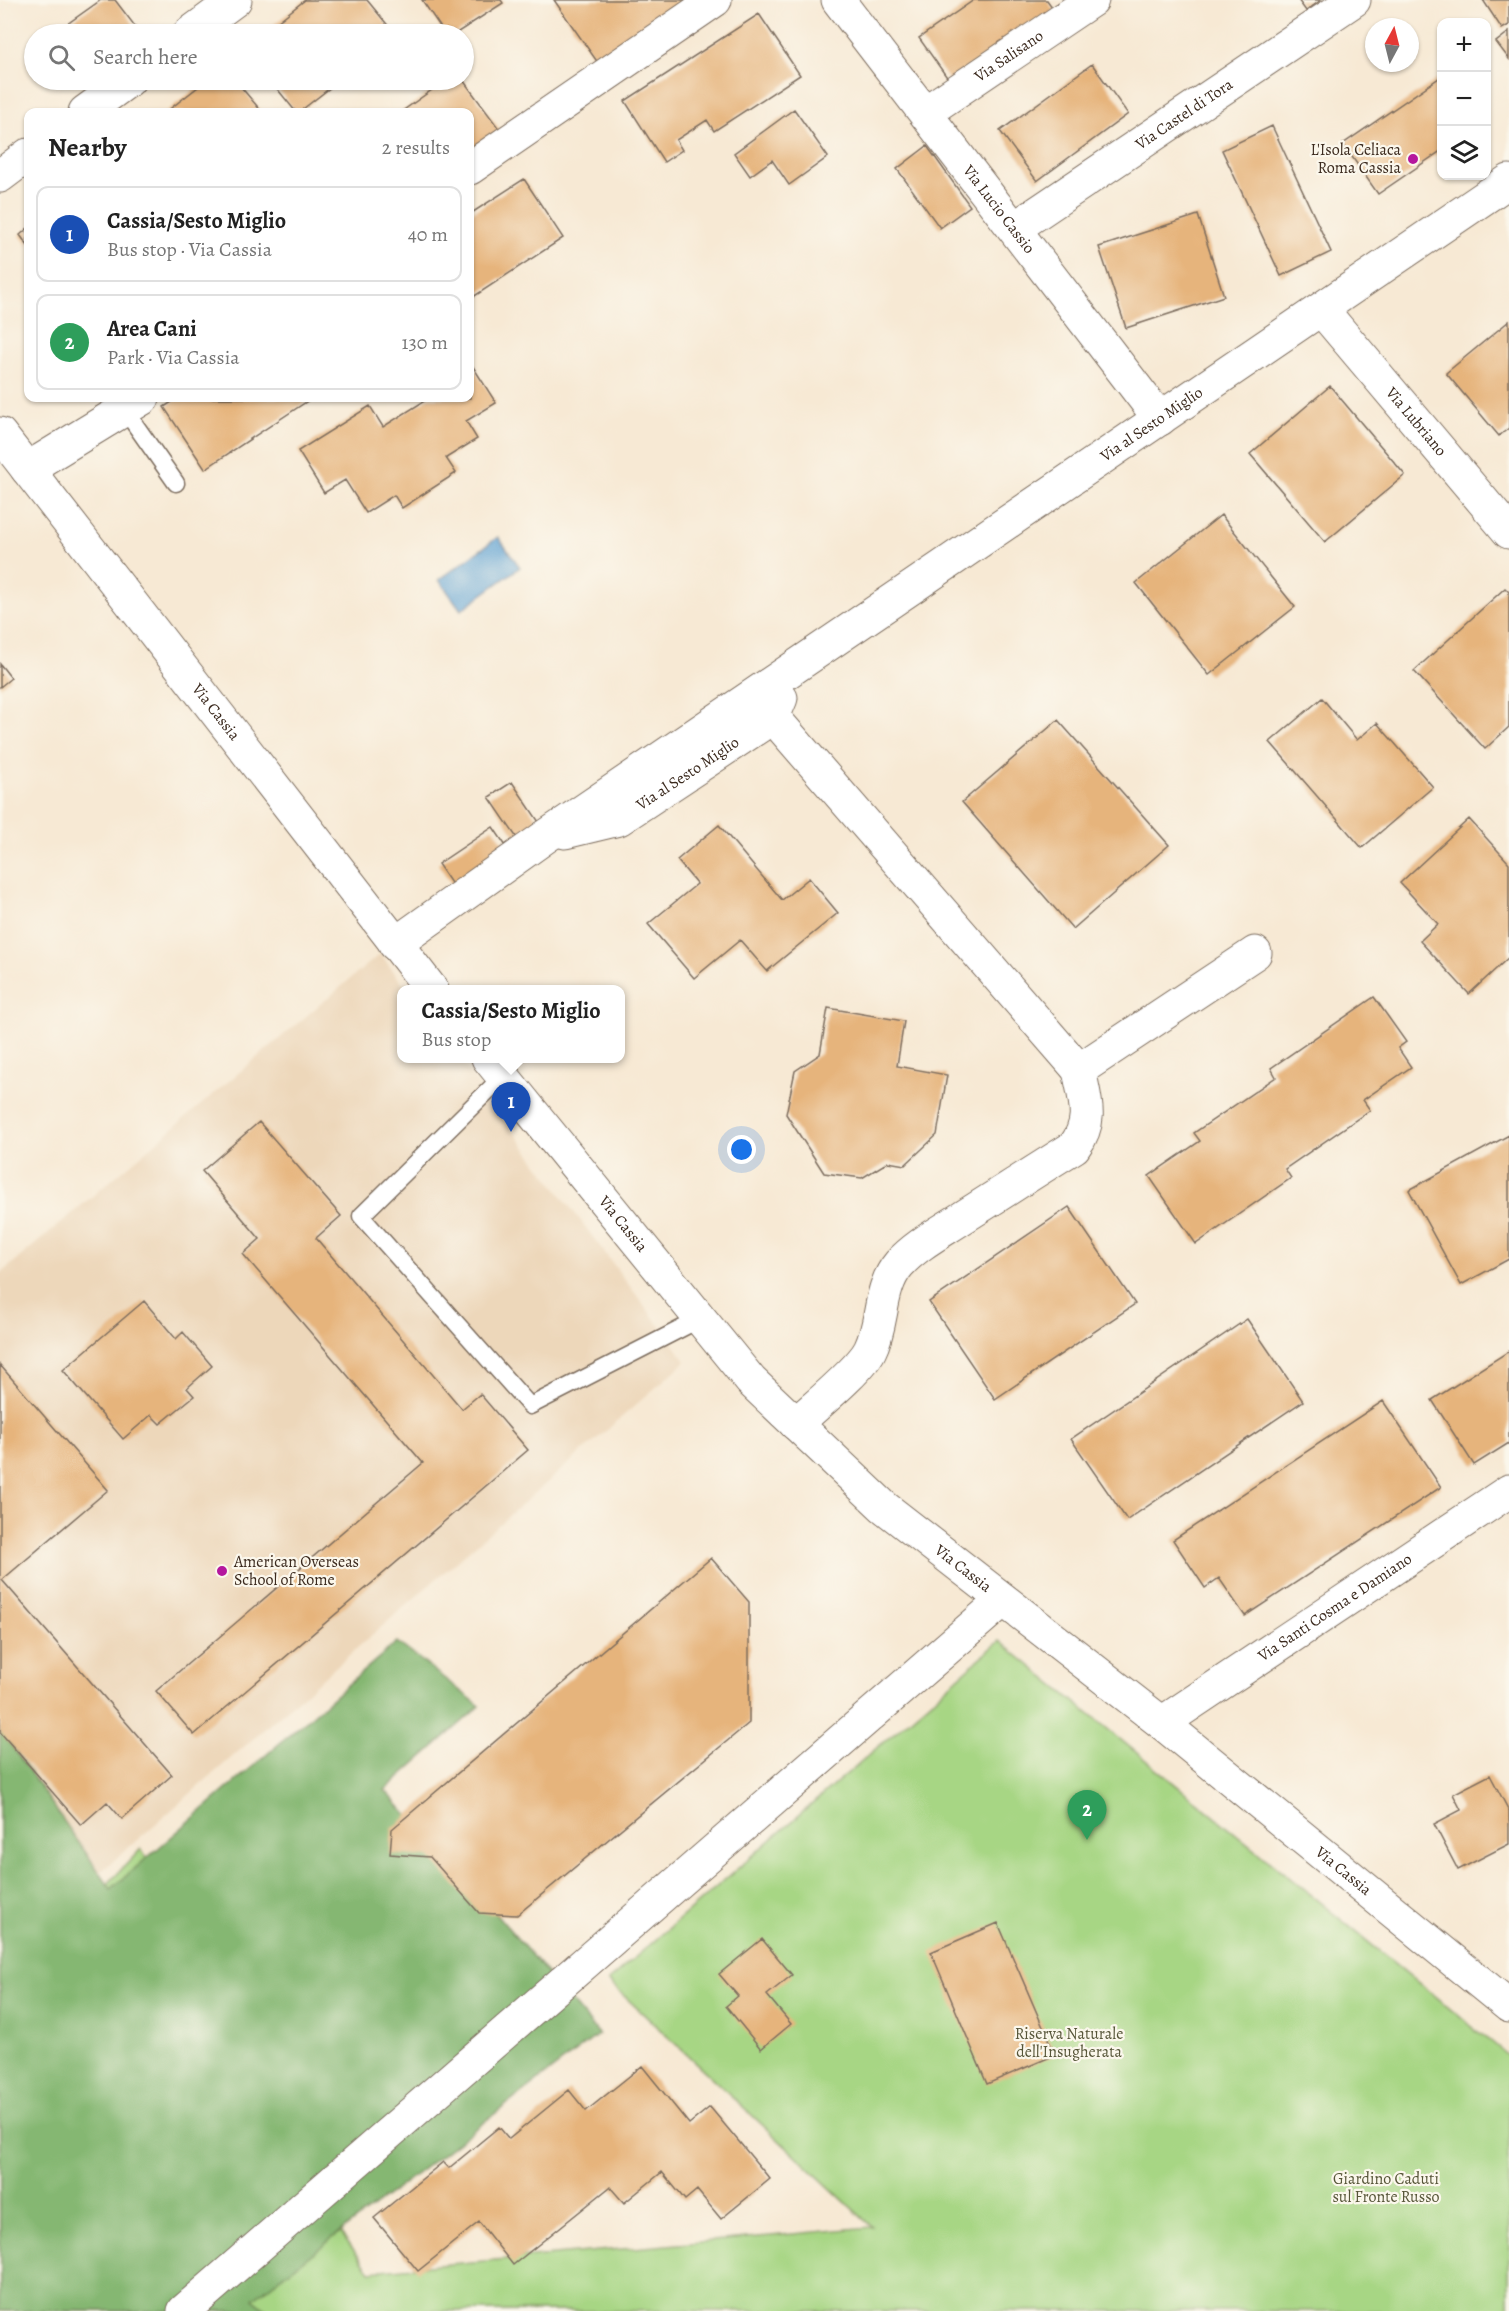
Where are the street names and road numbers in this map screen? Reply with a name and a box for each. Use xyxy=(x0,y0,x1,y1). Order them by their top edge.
street label: Via Salisano xyxy=(969,25,1048,88)
street label: Via Castel di Tora xyxy=(1130,73,1238,155)
street label: Via Lucio Cassio xyxy=(957,160,1040,258)
street label: Via al Sesto Miglio xyxy=(1095,382,1207,467)
street label: Via Lubriano xyxy=(1380,382,1452,461)
street label: Via Cassia xyxy=(186,678,245,745)
street label: Via al Sesto Miglio xyxy=(631,731,744,816)
street label: Via Cassia xyxy=(593,1190,653,1257)
street label: Via Cassia xyxy=(929,1539,997,1598)
street label: Via Santi Cosma e Damiano xyxy=(1253,1548,1416,1667)
street label: Via Cassia xyxy=(1310,1841,1377,1901)

